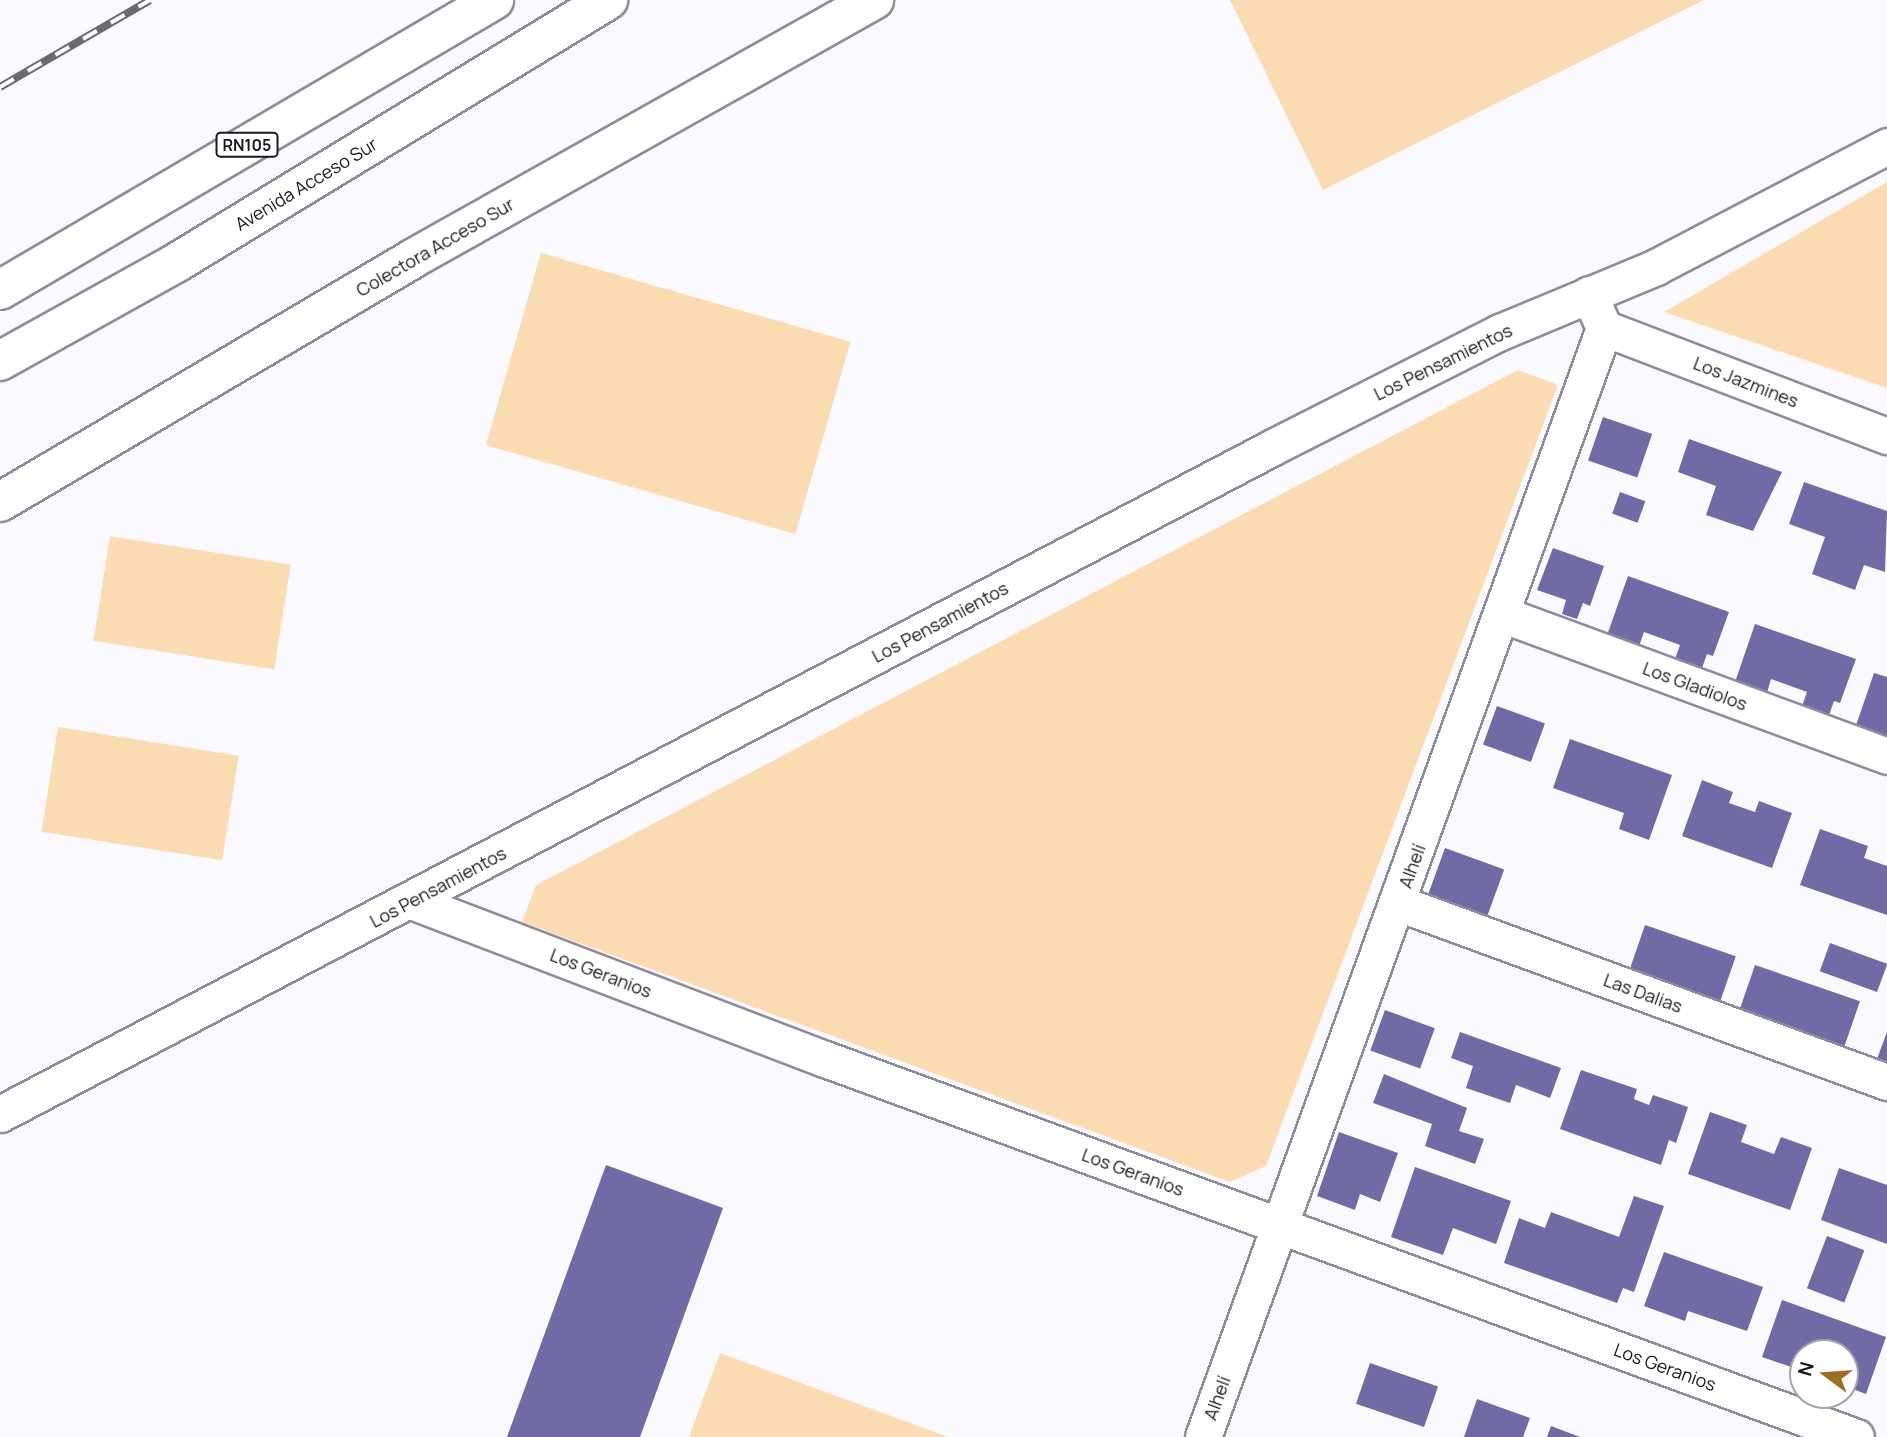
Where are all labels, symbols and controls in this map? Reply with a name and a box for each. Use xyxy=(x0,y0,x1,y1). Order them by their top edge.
road number: RN105 xyxy=(216,132,278,158)
street label: Avenida Acceso Sur xyxy=(231,133,381,235)
street label: Colectora Acceso Sur xyxy=(352,193,518,301)
street label: Los Pensamientos xyxy=(1370,319,1516,405)
street label: Los Jazmines xyxy=(1690,352,1802,412)
street label: Los Pensamientos xyxy=(868,577,1012,667)
street label: Los Gladiolos xyxy=(1640,657,1750,715)
street label: Alhelí xyxy=(1394,841,1430,891)
street label: Los Pensamientos xyxy=(366,842,510,932)
street label: Los Geranios xyxy=(547,944,655,1002)
street label: Las Dalias xyxy=(1601,969,1685,1017)
street label: Los Geranios xyxy=(1079,1144,1187,1200)
street label: Los Geranios xyxy=(1611,1339,1719,1395)
north arrow xyxy=(1789,1339,1859,1409)
text: N xyxy=(1791,1359,1820,1379)
street label: Alhelí xyxy=(1199,1373,1235,1423)

